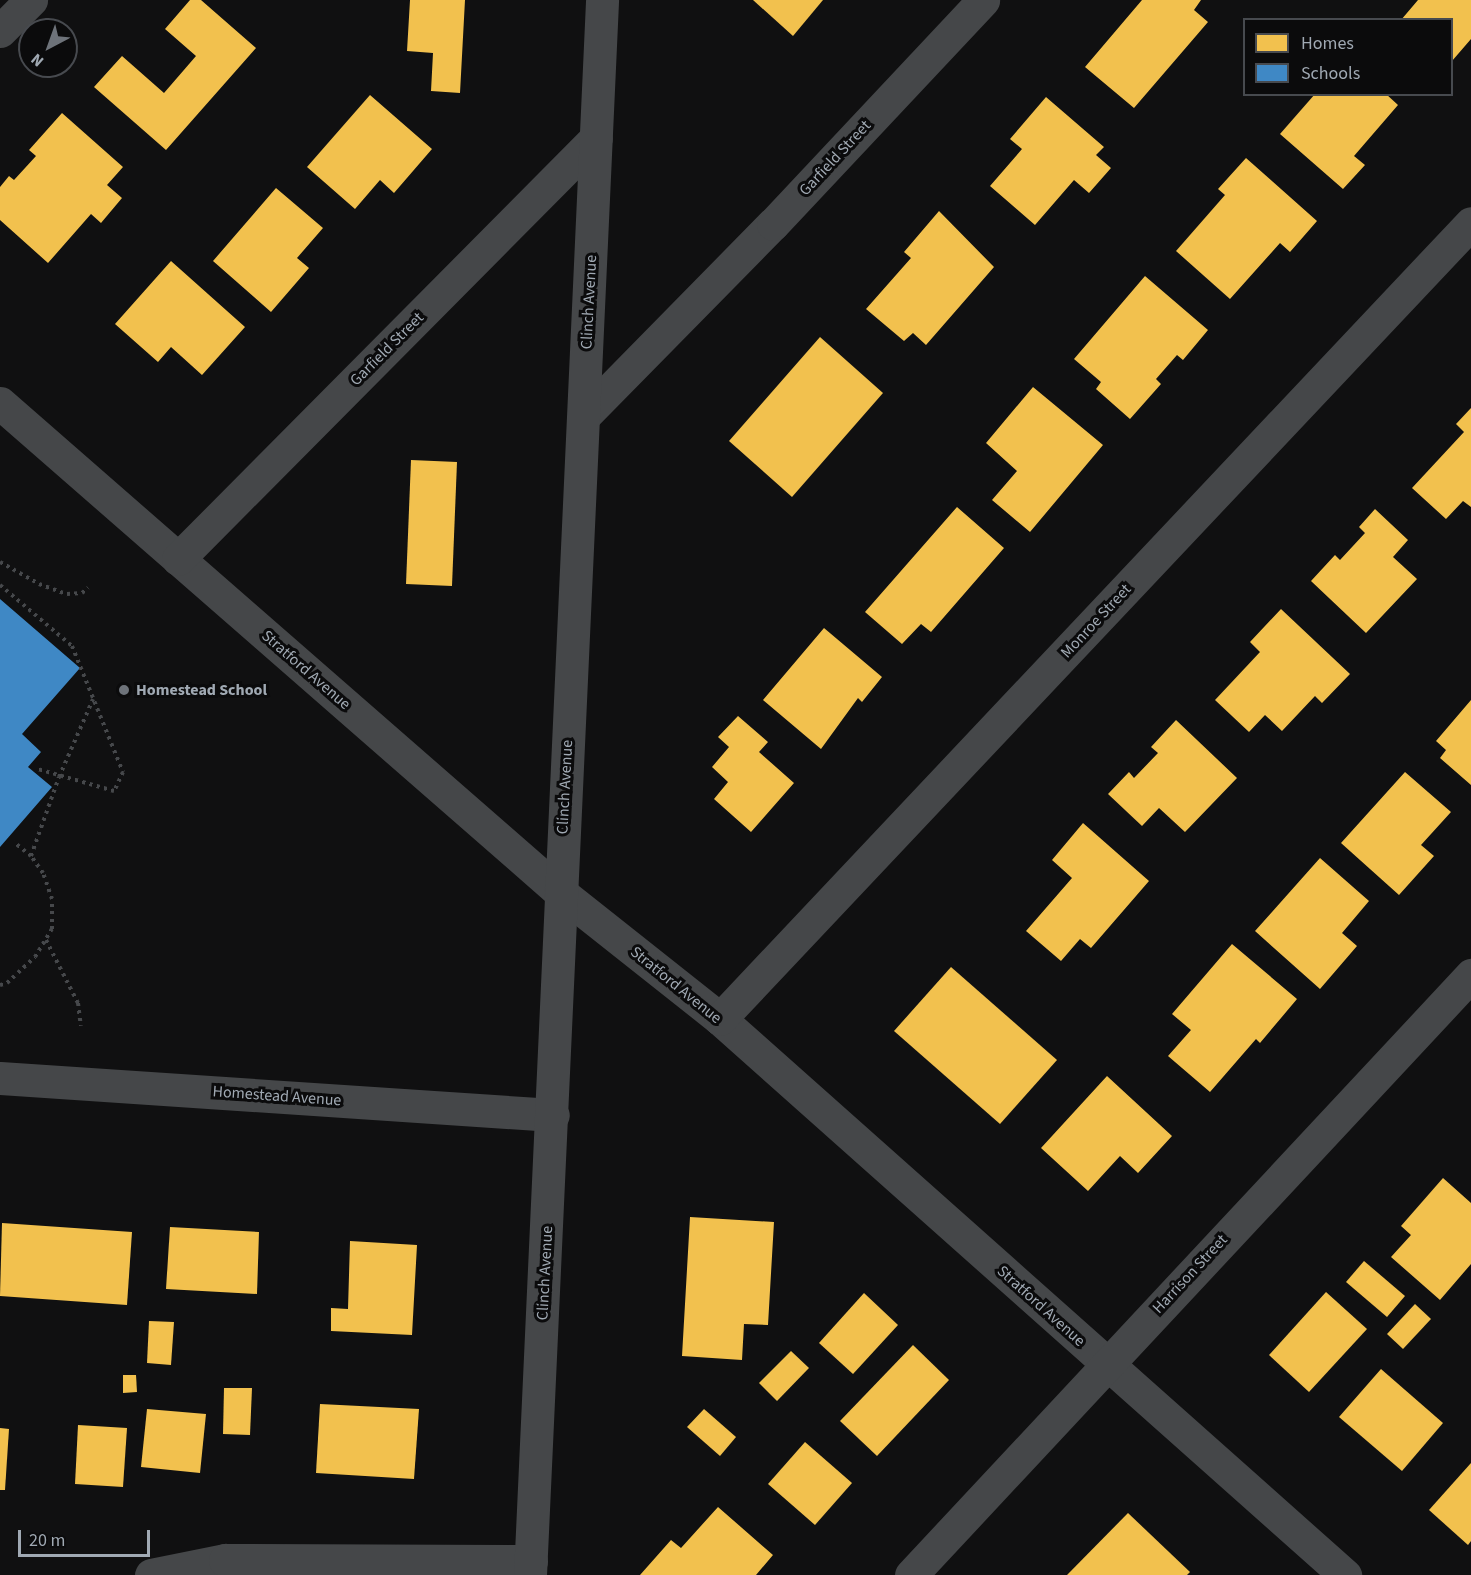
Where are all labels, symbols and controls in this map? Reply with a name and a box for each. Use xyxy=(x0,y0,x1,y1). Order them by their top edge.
north arrow xyxy=(18,18,78,78)
legend xyxy=(1243,18,1453,96)
text: Homes xyxy=(1301,31,1354,56)
text: N xyxy=(26,48,49,72)
text: Schools xyxy=(1301,61,1360,86)
street label: Garfield Street xyxy=(795,116,875,200)
street label: Clinch Avenue xyxy=(577,254,601,350)
street label: Garfield Street xyxy=(346,308,428,390)
street label: Monroe Street xyxy=(1057,580,1135,662)
street label: Stratford Avenue xyxy=(257,626,355,714)
place label: Homestead School xyxy=(136,680,267,700)
marker: Homestead School xyxy=(117,683,131,697)
street label: Clinch Avenue xyxy=(553,739,577,835)
street label: Stratford Avenue xyxy=(626,942,726,1028)
street label: Homestead Avenue xyxy=(212,1082,342,1110)
street label: Clinch Avenue xyxy=(533,1225,557,1321)
street label: Harrison Street xyxy=(1149,1231,1231,1317)
street label: Stratford Avenue xyxy=(993,1261,1089,1351)
scale bar xyxy=(21,1518,153,1556)
text: 20 m xyxy=(29,1528,65,1553)

